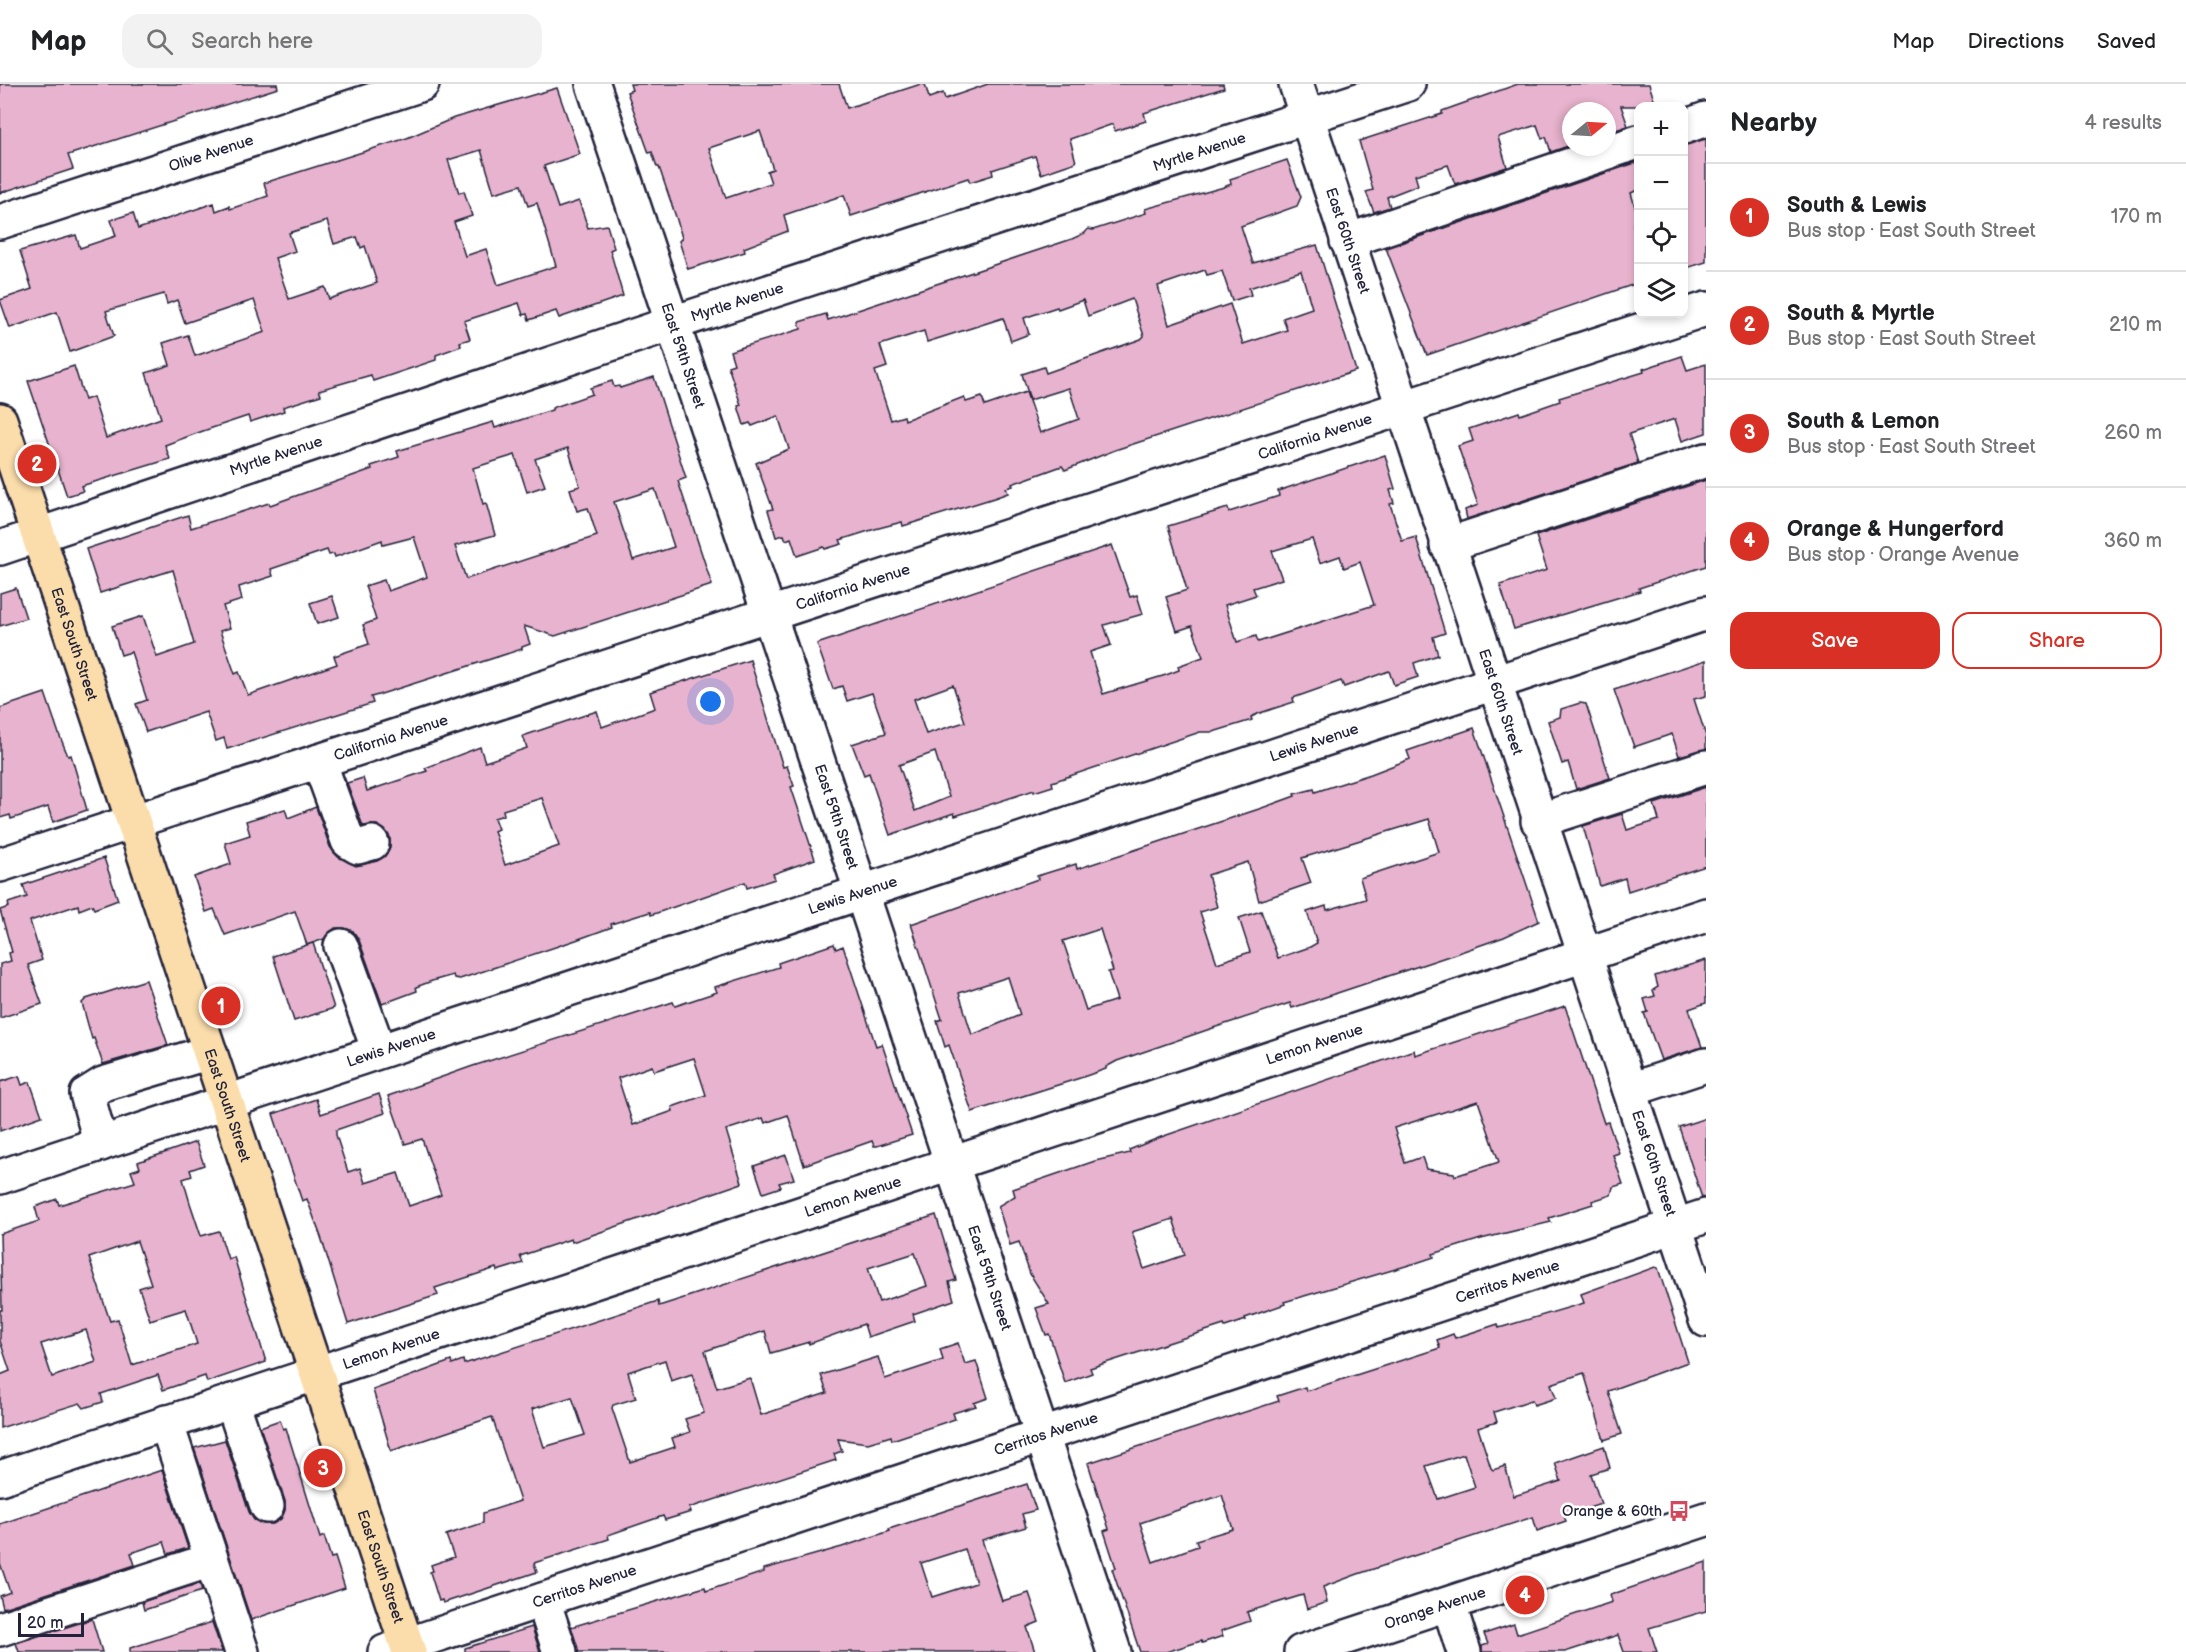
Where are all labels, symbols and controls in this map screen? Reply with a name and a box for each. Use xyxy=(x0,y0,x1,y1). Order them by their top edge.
search box xyxy=(122,14,542,68)
text: Map xyxy=(30,25,86,58)
icon: search xyxy=(143,25,176,58)
text: Search here xyxy=(191,28,313,55)
text: Map xyxy=(1892,29,1935,54)
text: Directions xyxy=(1968,29,2064,54)
text: Saved xyxy=(2097,29,2156,54)
north arrow xyxy=(1562,102,1616,156)
map controls xyxy=(1634,102,1688,318)
button: + xyxy=(1634,102,1688,156)
text: Nearby xyxy=(1730,108,1817,139)
text: 4 results xyxy=(2084,111,2162,135)
street label: Myrtle Avenue xyxy=(1150,128,1248,176)
street label: Olive Avenue xyxy=(166,130,256,176)
button: − xyxy=(1634,156,1688,210)
street label: East 60th Street xyxy=(1322,185,1374,296)
text: South & Lewis xyxy=(1787,192,1927,219)
text: 1 xyxy=(1745,205,1754,229)
text: 170 m xyxy=(2111,205,2162,229)
button: locate xyxy=(1634,210,1688,264)
text: Bus stop · East South Street xyxy=(1787,219,2036,243)
button: layers xyxy=(1634,264,1688,318)
street label: Myrtle Avenue xyxy=(688,278,786,326)
street label: East 59th Street xyxy=(657,300,710,411)
text: South & Myrtle xyxy=(1787,300,1935,327)
text: 2 xyxy=(1744,313,1755,337)
text: 210 m xyxy=(2109,313,2162,337)
text: Bus stop · East South Street xyxy=(1787,327,2036,351)
text: South & Lemon xyxy=(1787,408,1940,435)
street label: California Avenue xyxy=(1255,409,1375,464)
text: 3 xyxy=(1744,421,1755,445)
text: 260 m xyxy=(2104,421,2162,445)
street label: Myrtle Avenue xyxy=(227,431,325,480)
text: Bus stop · East South Street xyxy=(1787,435,2036,459)
pin: 2 xyxy=(18,442,57,487)
text: Orange & Hungerford xyxy=(1787,516,2004,543)
text: 4 xyxy=(1744,529,1755,553)
text: 360 m xyxy=(2104,529,2162,553)
text: Bus stop · Orange Avenue xyxy=(1787,543,2019,567)
street label: California Avenue xyxy=(793,560,912,615)
street label: East South Street xyxy=(47,585,102,703)
button: Save xyxy=(1730,612,1940,669)
button: Share xyxy=(1952,612,2162,669)
street label: East 60th Street xyxy=(1475,647,1527,758)
your location xyxy=(696,687,725,716)
street label: California Avenue xyxy=(331,710,450,765)
street label: Lewis Avenue xyxy=(1267,719,1361,766)
street label: East 59th Street xyxy=(810,762,863,872)
street label: Lewis Avenue xyxy=(806,872,900,919)
pin: 1 xyxy=(202,984,240,1028)
street label: Lemon Avenue xyxy=(1263,1019,1365,1069)
street label: Lewis Avenue xyxy=(344,1024,438,1071)
street label: East South Street xyxy=(200,1046,255,1165)
street label: East 60th Street xyxy=(1628,1108,1680,1219)
street label: Lemon Avenue xyxy=(802,1172,904,1221)
street label: East 59th Street xyxy=(963,1223,1016,1333)
street label: Cerritos Avenue xyxy=(1453,1255,1562,1308)
street label: Lemon Avenue xyxy=(340,1324,442,1374)
street label: Cerritos Avenue xyxy=(991,1408,1101,1460)
pin: 3 xyxy=(304,1446,342,1490)
bus stop icon: Orange & 60th xyxy=(1667,1499,1691,1523)
place label: Orange & 60th xyxy=(1562,1502,1662,1521)
street label: East South Street xyxy=(353,1508,408,1626)
street label: Cerritos Avenue xyxy=(530,1560,639,1612)
pin: 4 xyxy=(1506,1572,1544,1618)
street label: Orange Avenue xyxy=(1382,1582,1488,1634)
scale bar xyxy=(18,1610,84,1638)
text: 20 m xyxy=(27,1614,63,1633)

